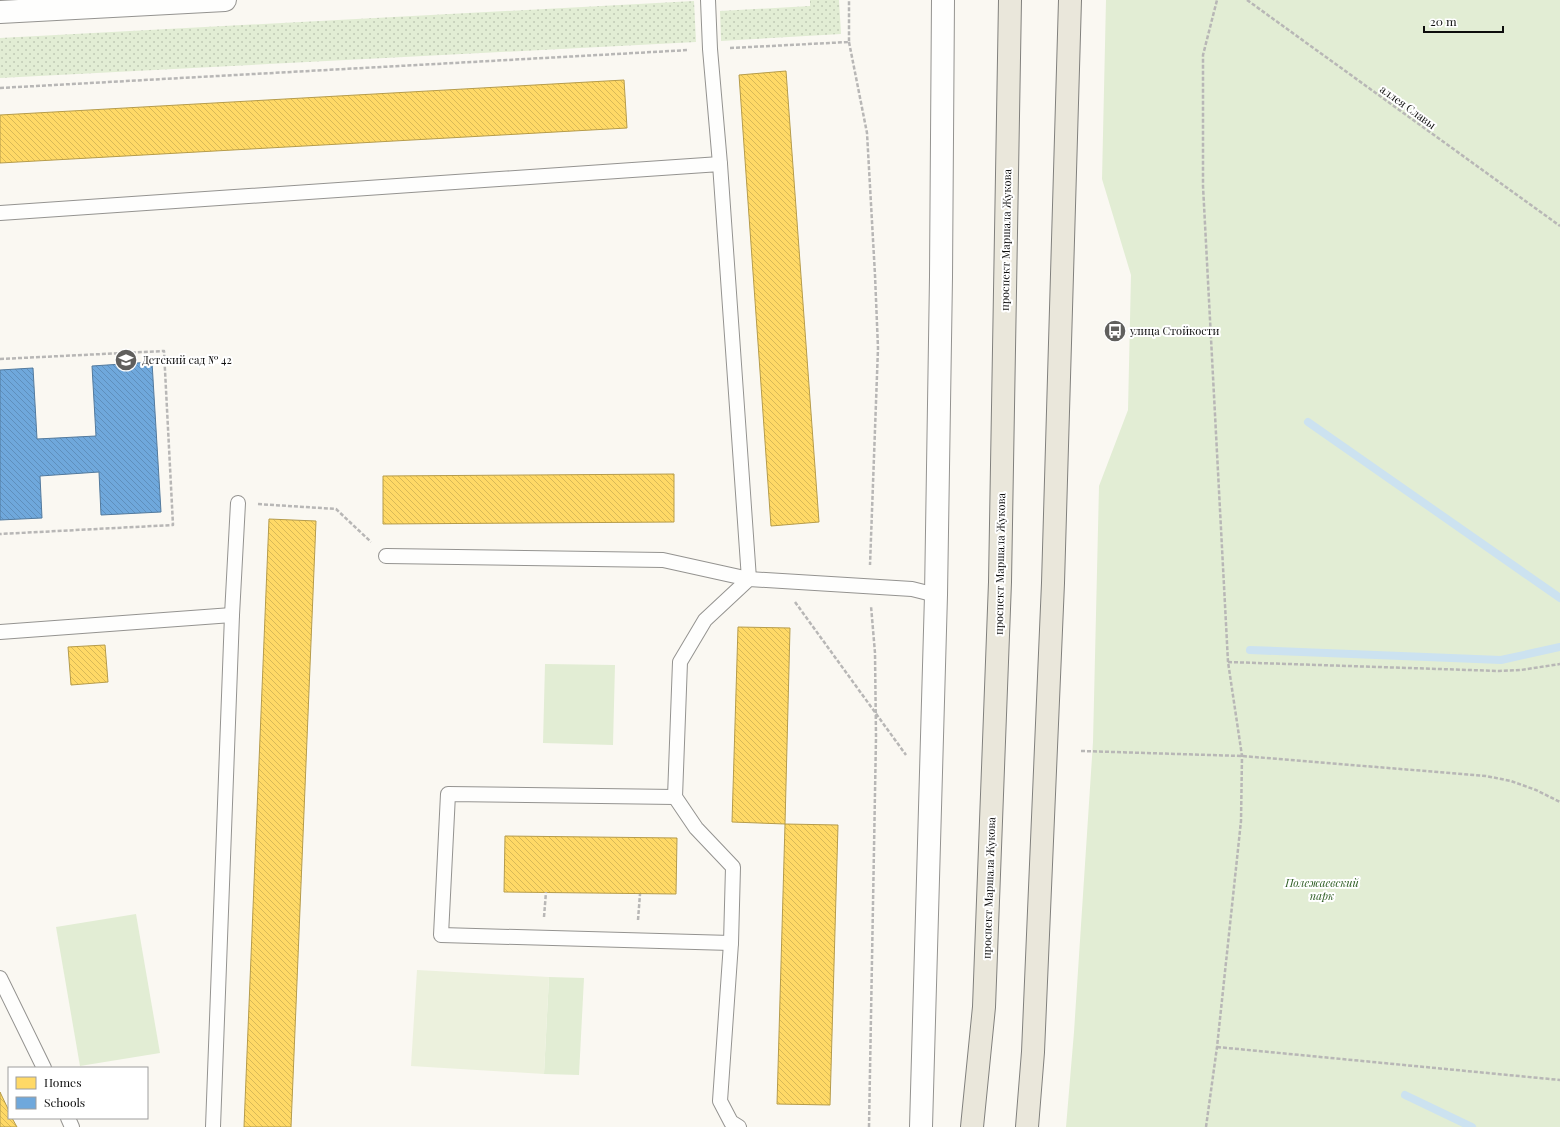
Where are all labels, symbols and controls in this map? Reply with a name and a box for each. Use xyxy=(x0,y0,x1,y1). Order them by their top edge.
scale bar xyxy=(1424,8,1503,34)
text: 20 m xyxy=(1430,13,1457,29)
street label: аллея Славы xyxy=(1377,81,1440,132)
street label: проспект Маршала Жукова xyxy=(997,168,1014,311)
bus stop icon: улица Стойкости xyxy=(1102,318,1128,344)
place label: улица Стойкости xyxy=(1129,323,1220,338)
school or university icon: Детский сад № 42 xyxy=(113,347,139,373)
place label: Детский сад № 42 xyxy=(142,352,232,367)
street label: проспект Маршала Жукова xyxy=(991,492,1008,635)
street label: проспект Маршала Жукова xyxy=(979,816,998,959)
park label: Полежаевский парк xyxy=(1284,875,1360,903)
legend xyxy=(8,1067,148,1119)
text: Homes xyxy=(44,1074,82,1090)
text: Schools xyxy=(44,1094,85,1110)

